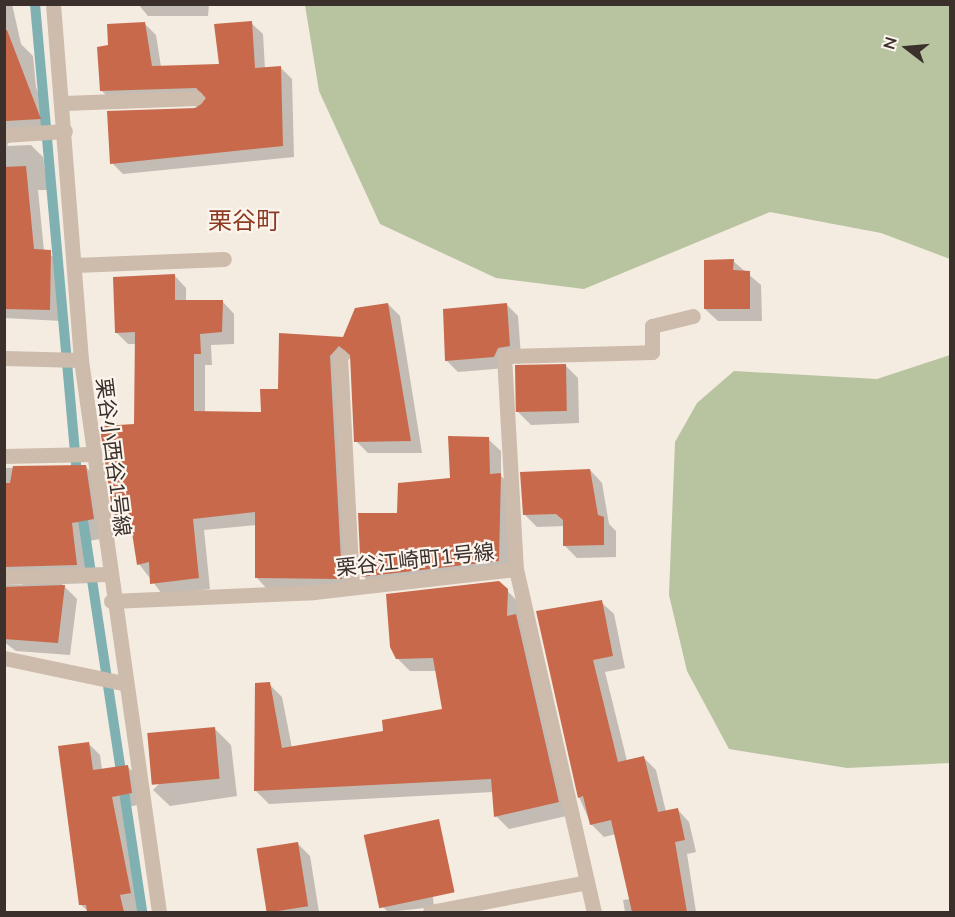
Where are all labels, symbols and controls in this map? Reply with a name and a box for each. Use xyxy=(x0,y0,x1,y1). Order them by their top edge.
north arrow xyxy=(877,18,937,78)
text: N xyxy=(878,34,901,52)
district label: 栗谷町 xyxy=(208,207,280,235)
street label: 栗谷小西谷1号線 xyxy=(92,376,136,538)
street label: 栗谷江崎町1号線 xyxy=(334,538,496,580)

